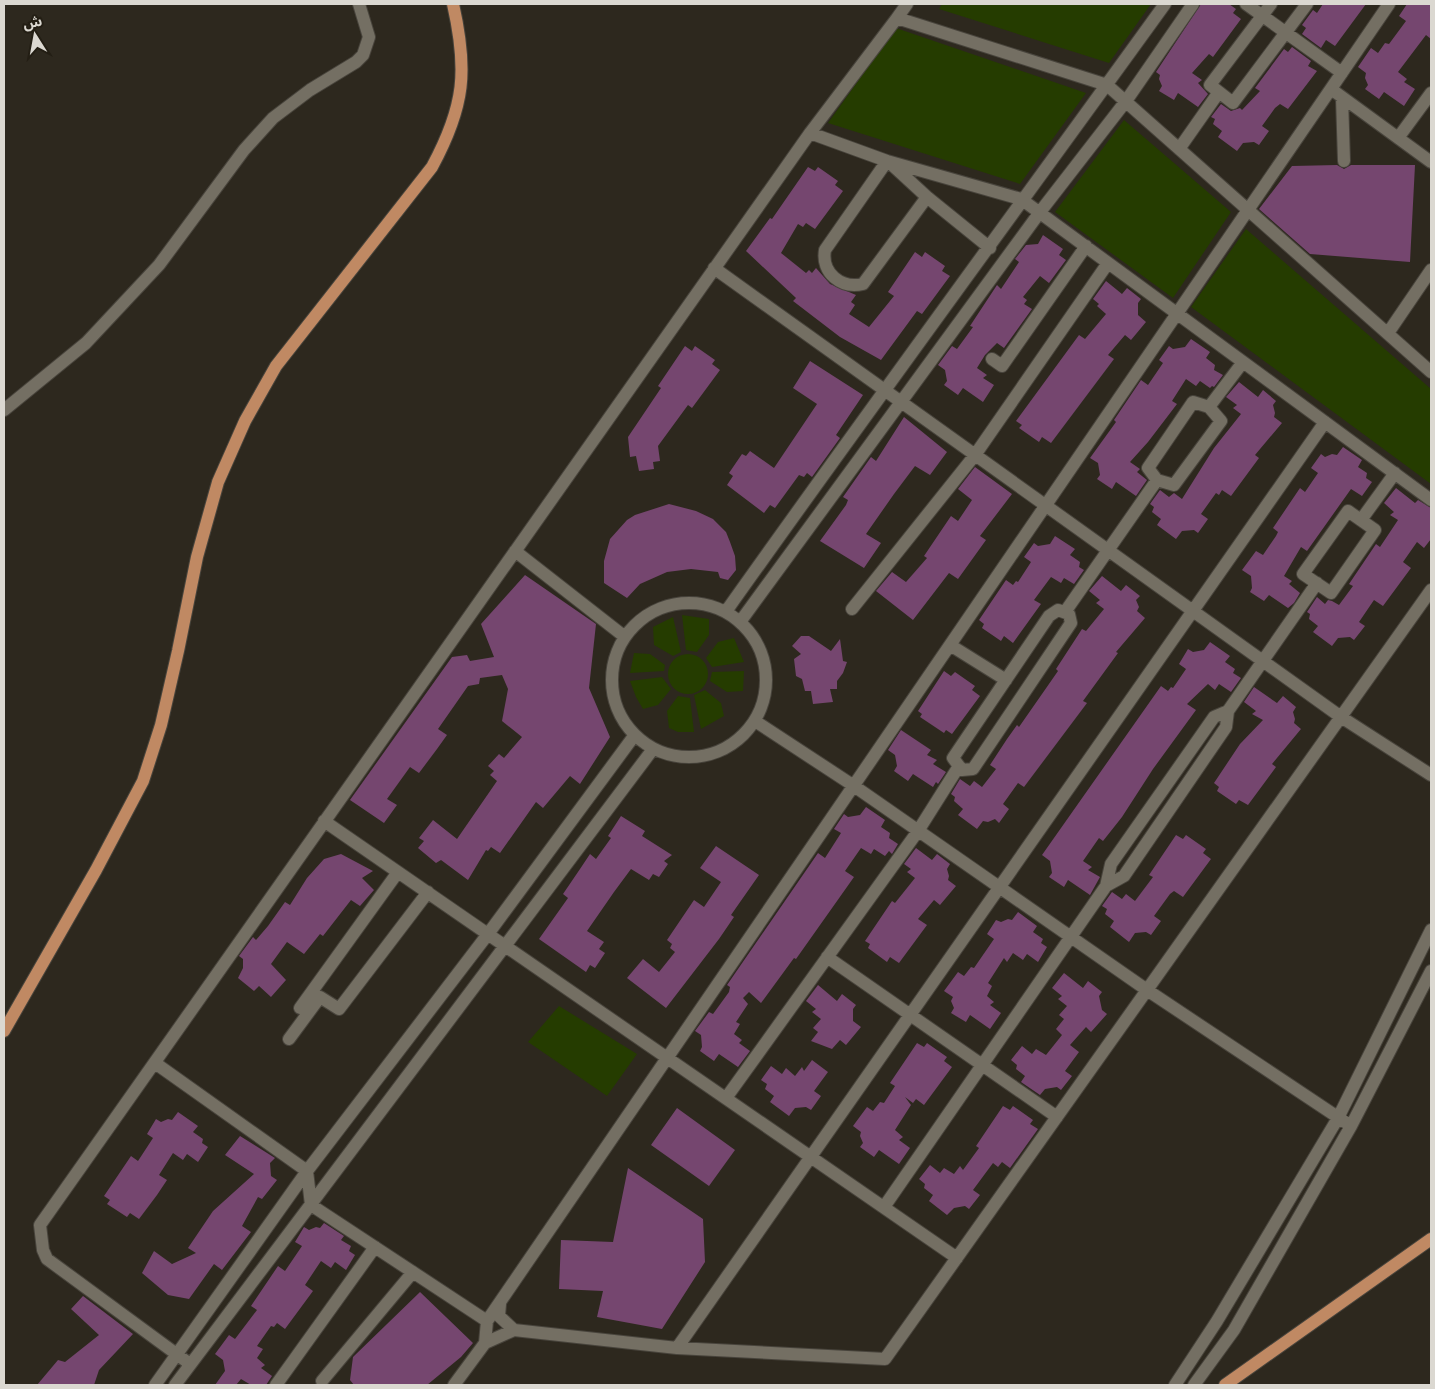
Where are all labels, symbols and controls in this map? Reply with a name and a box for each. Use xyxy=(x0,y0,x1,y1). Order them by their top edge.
north arrow xyxy=(10,10,60,60)
text: ش xyxy=(21,12,44,33)

